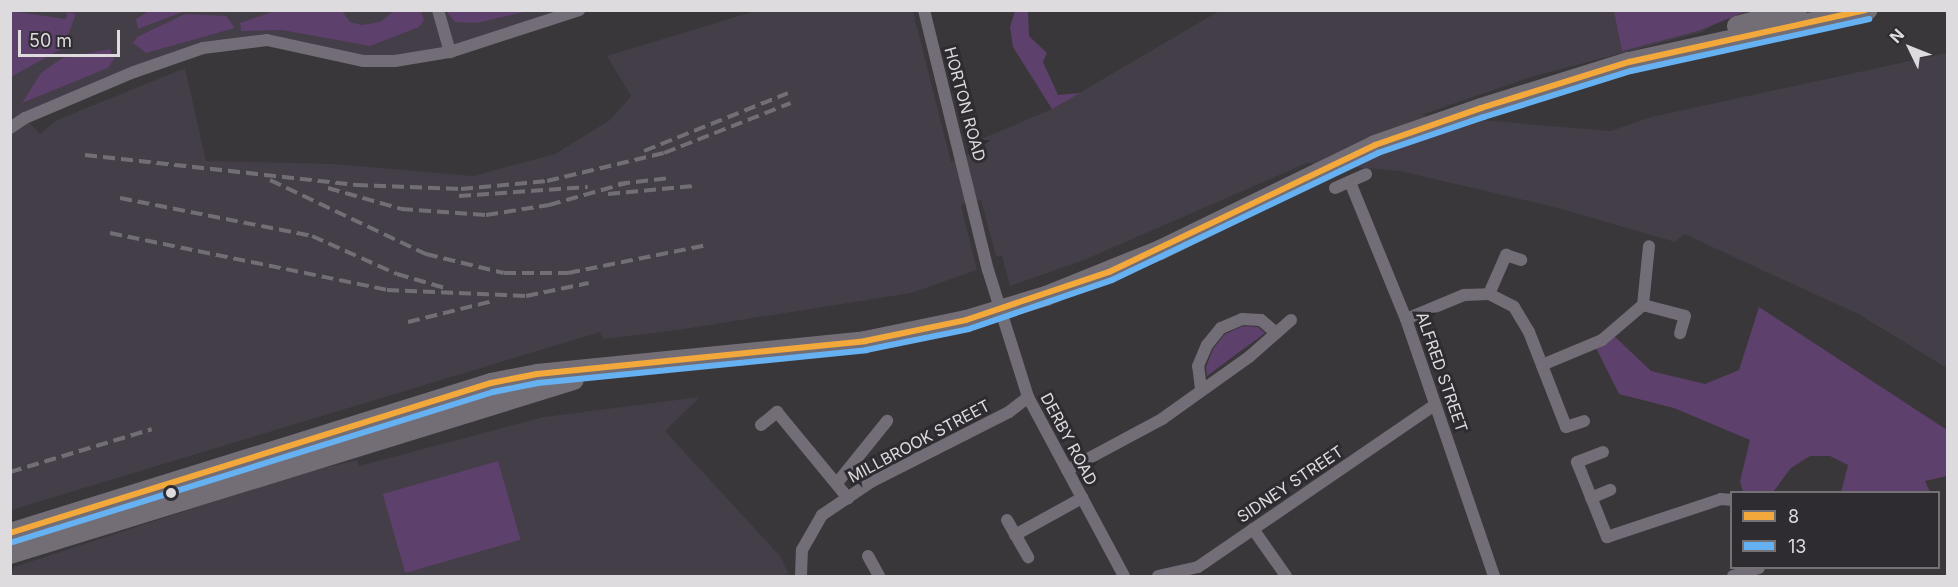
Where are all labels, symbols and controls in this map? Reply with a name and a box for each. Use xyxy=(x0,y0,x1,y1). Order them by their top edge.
scale bar xyxy=(21,18,123,56)
north arrow xyxy=(1880,18,1940,78)
text: N xyxy=(1885,24,1908,47)
text: 50 m xyxy=(29,30,72,51)
street label: HORTON ROAD xyxy=(941,45,989,163)
street label: ALFRED STREET xyxy=(1412,309,1472,435)
street label: DERBY ROAD xyxy=(1037,390,1101,488)
street label: MILLBROOK STREET xyxy=(845,395,993,487)
street label: SIDNEY STREET xyxy=(1233,441,1347,527)
unlabelled marker xyxy=(165,487,177,499)
legend xyxy=(1730,491,1940,569)
text: 8 xyxy=(1788,506,1799,527)
text: 13 xyxy=(1788,536,1806,557)

